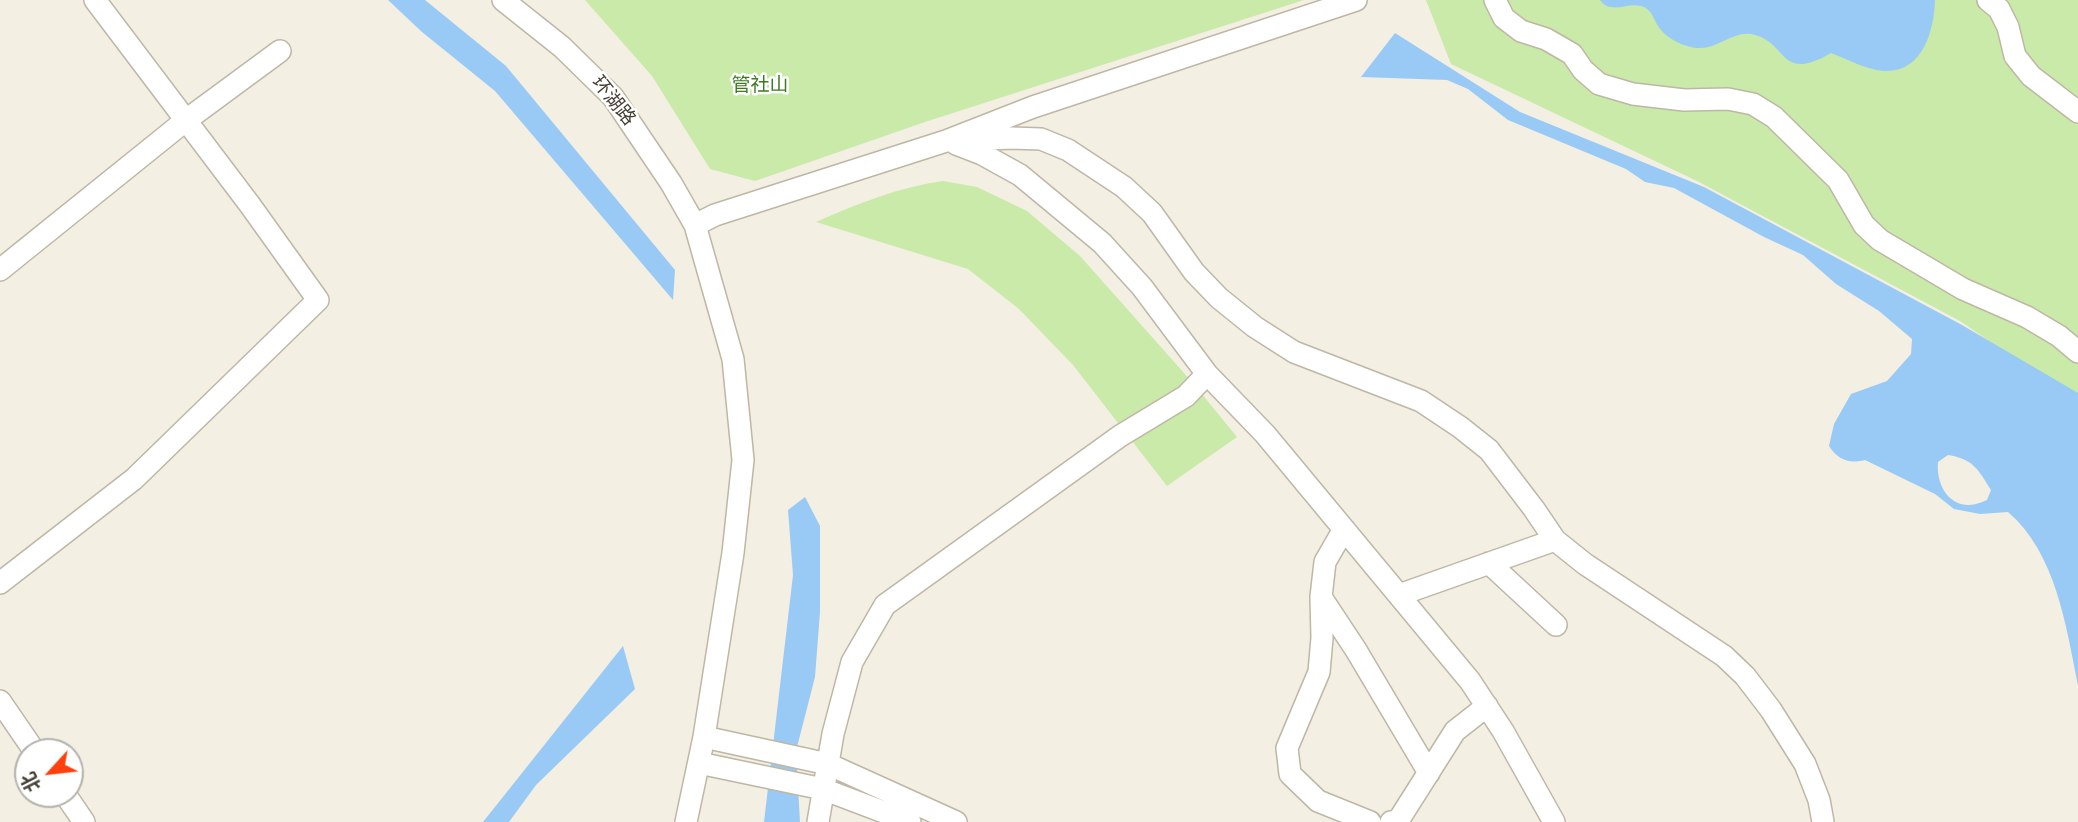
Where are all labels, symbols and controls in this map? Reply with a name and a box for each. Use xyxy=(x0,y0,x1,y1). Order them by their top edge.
street label: 环湖路 xyxy=(585,73,639,131)
park label: 管社山 xyxy=(732,76,788,98)
north arrow xyxy=(14,738,84,808)
text: 北 xyxy=(17,768,47,796)

